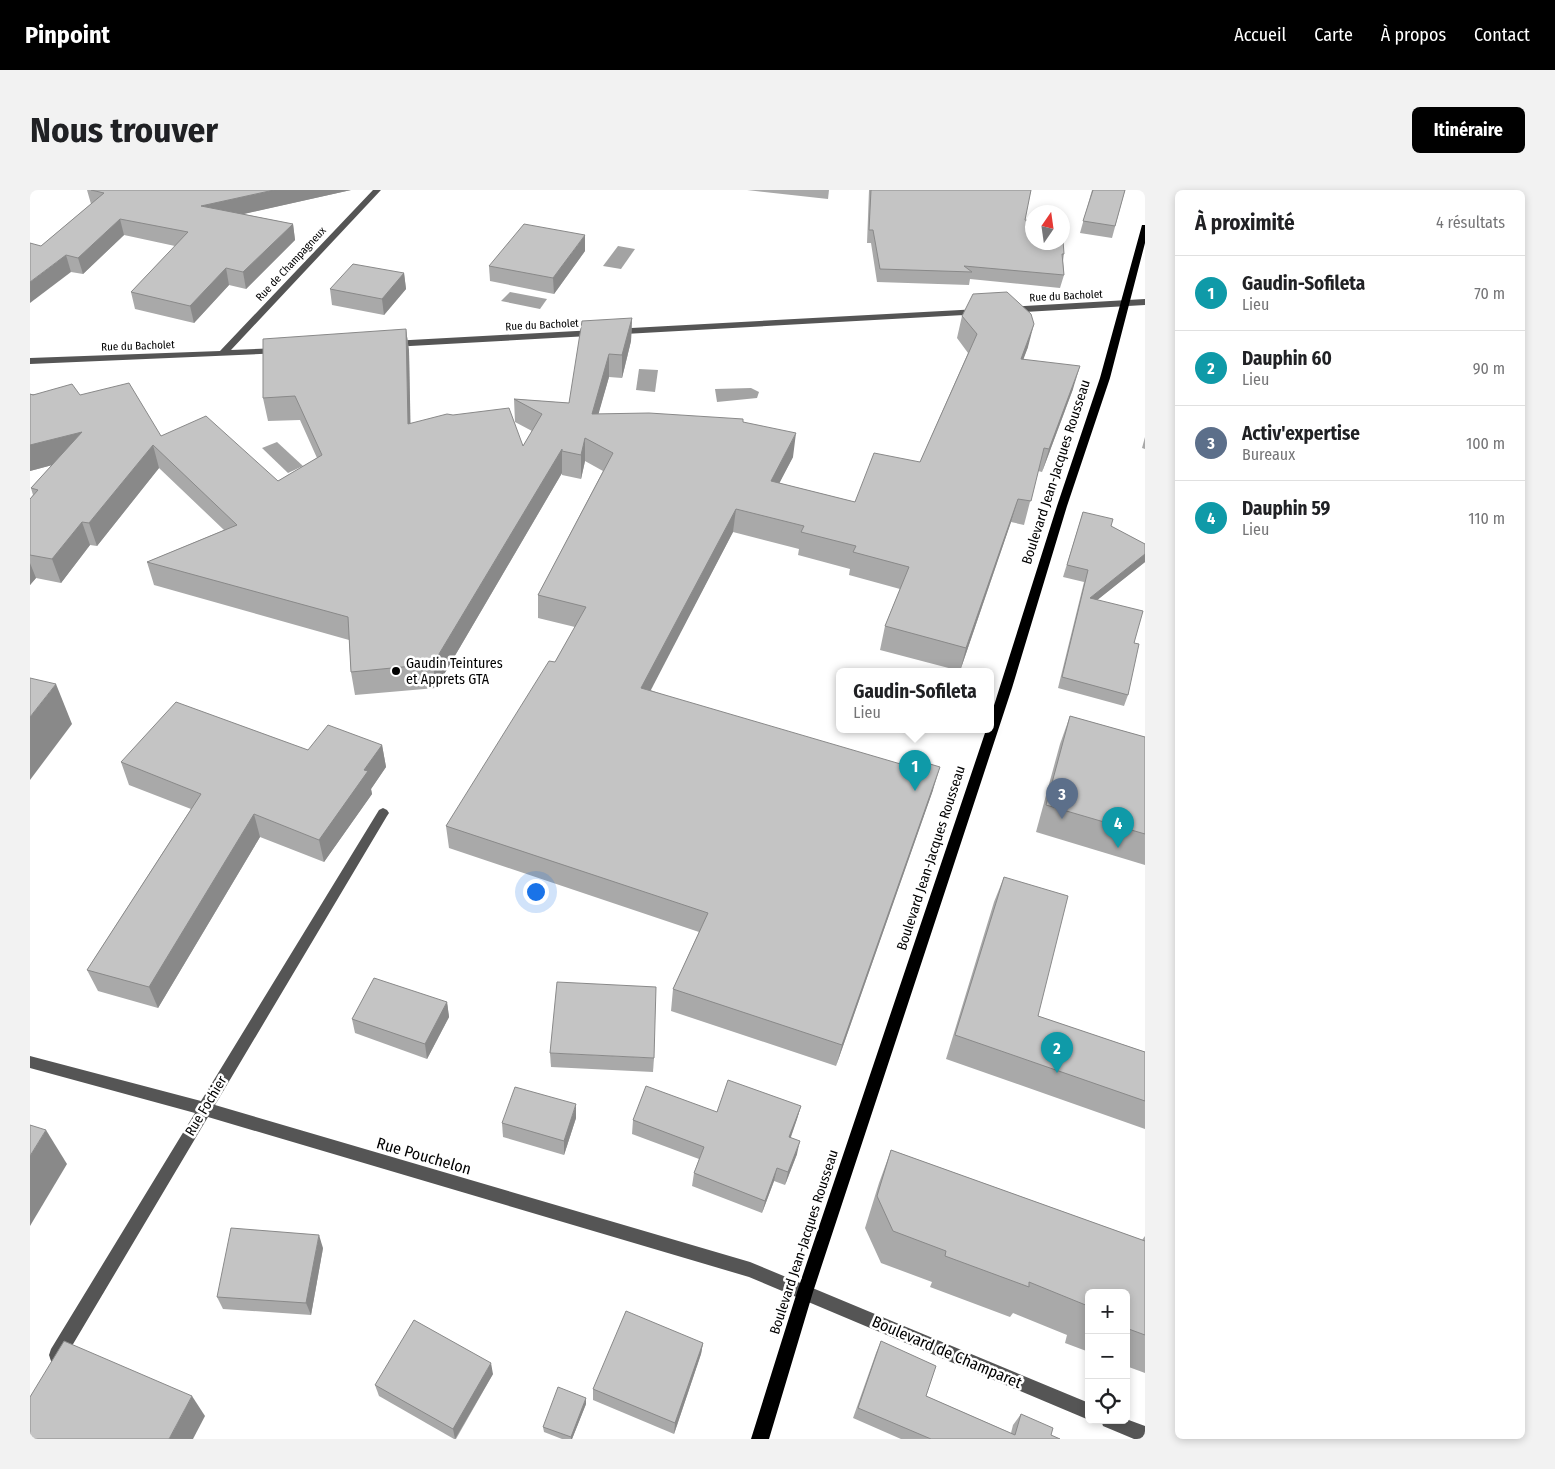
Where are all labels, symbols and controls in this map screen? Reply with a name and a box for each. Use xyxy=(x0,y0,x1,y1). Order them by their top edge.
text: Pinpoint xyxy=(25,21,110,49)
text: Accueil xyxy=(1234,24,1286,46)
text: Carte xyxy=(1314,24,1353,46)
text: À propos xyxy=(1381,24,1446,46)
text: Contact xyxy=(1474,24,1530,46)
button: Itinéraire xyxy=(1412,107,1525,153)
text: Nous trouver xyxy=(30,109,218,151)
north arrow xyxy=(1025,205,1070,250)
text: À proximité xyxy=(1195,210,1295,236)
text: 4 résultats xyxy=(1436,213,1505,232)
street label: Rue de Champagneux xyxy=(253,224,329,304)
text: Gaudin-Sofileta xyxy=(1242,272,1365,295)
text: 1 xyxy=(1208,284,1214,303)
text: 70 m xyxy=(1474,284,1505,303)
street label: Rue du Bacholet xyxy=(1029,288,1103,304)
text: Lieu xyxy=(1242,295,1269,314)
street label: Rue du Bacholet xyxy=(505,317,579,333)
street label: Rue du Bacholet xyxy=(101,338,175,354)
text: Dauphin 60 xyxy=(1242,347,1332,370)
text: 2 xyxy=(1207,359,1215,378)
text: 90 m xyxy=(1473,359,1505,378)
text: Lieu xyxy=(1242,370,1269,389)
street label: Boulevard Jean-Jacques Rousseau xyxy=(1018,377,1094,567)
text: Activ'expertise xyxy=(1242,422,1360,445)
text: 3 xyxy=(1207,434,1215,453)
text: 100 m xyxy=(1466,434,1505,453)
text: Bureaux xyxy=(1242,445,1295,464)
text: Dauphin 59 xyxy=(1242,497,1330,520)
text: 4 xyxy=(1207,509,1215,528)
text: 110 m xyxy=(1468,509,1505,528)
text: Lieu xyxy=(1242,520,1269,539)
place label: Gaudin Teintures et Apprets GTA xyxy=(406,655,503,688)
marker: Gaudin Teintures et Apprets GTA xyxy=(390,665,402,677)
popup xyxy=(836,668,994,733)
text: Gaudin-Sofileta xyxy=(853,680,977,703)
text: Lieu xyxy=(853,703,881,722)
pin: 1 xyxy=(899,750,931,791)
street label: Boulevard Jean-Jacques Rousseau xyxy=(893,763,969,953)
pin: 3 xyxy=(1046,778,1078,819)
pin: 4 xyxy=(1102,807,1134,848)
your location xyxy=(523,879,549,905)
pin: 2 xyxy=(1041,1032,1073,1073)
street label: Rue Fochier xyxy=(181,1073,231,1139)
street label: Rue Pouchelon xyxy=(374,1133,474,1179)
street label: Boulevard Jean-Jacques Rousseau xyxy=(766,1147,842,1337)
map controls xyxy=(1085,1289,1130,1424)
button: + xyxy=(1085,1289,1130,1334)
street label: Boulevard de Champaret xyxy=(869,1312,1026,1392)
button: − xyxy=(1085,1334,1130,1379)
button: locate xyxy=(1085,1379,1130,1424)

